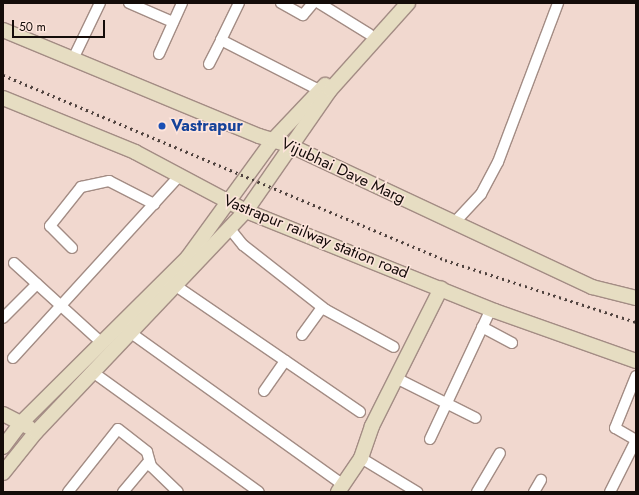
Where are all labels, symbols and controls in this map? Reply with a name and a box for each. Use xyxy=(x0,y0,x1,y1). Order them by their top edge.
scale bar xyxy=(14,12,107,38)
text: 50 m xyxy=(19,18,46,36)
place label: Vastrapur xyxy=(171,116,243,136)
marker: Vastrapur xyxy=(156,120,168,132)
street label: Vijubhai Dave Marg xyxy=(278,134,408,208)
street label: Vastrapur railway station road xyxy=(221,191,411,283)

